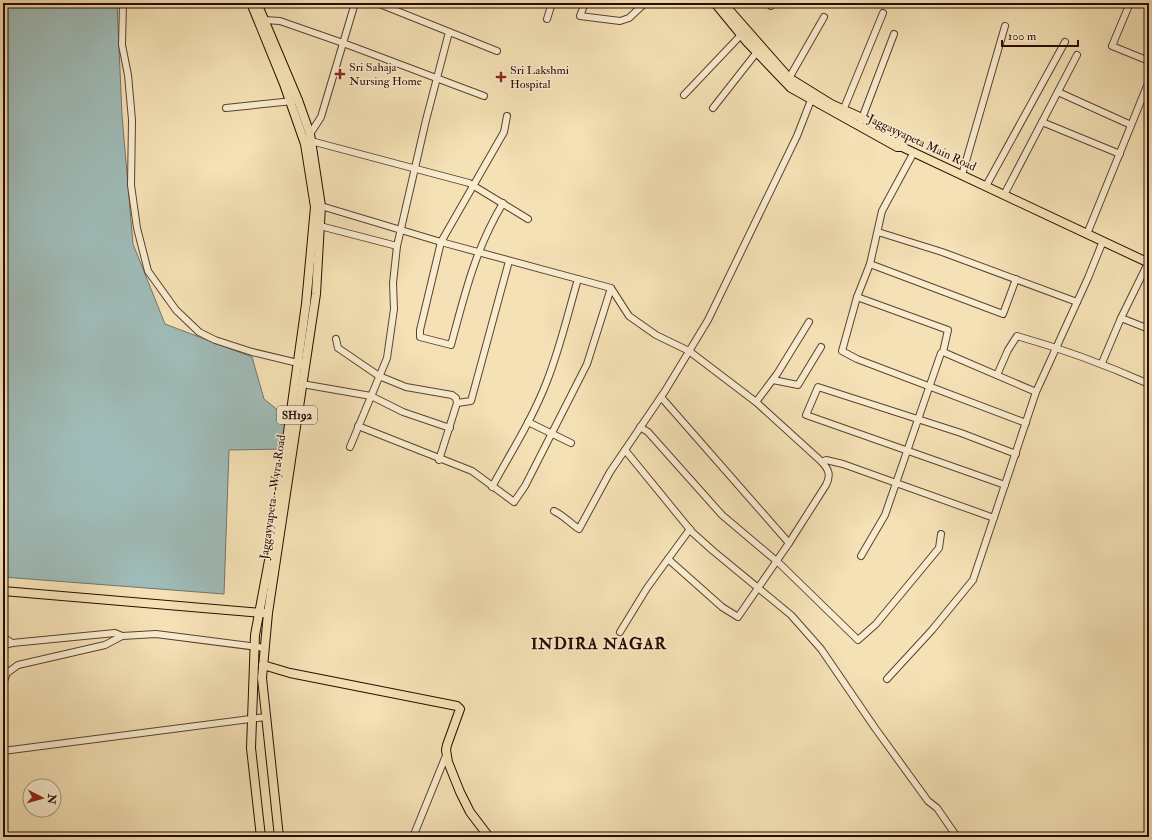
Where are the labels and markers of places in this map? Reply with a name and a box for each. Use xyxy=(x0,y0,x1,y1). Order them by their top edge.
place label: Sri Sahaja Nursing Home xyxy=(349,60,422,89)
place label: Sri Lakshmi Hospital xyxy=(510,63,569,92)
marker: Sri Sahaja Nursing Home xyxy=(334,68,346,80)
marker: Sri Lakshmi Hospital xyxy=(495,71,507,83)

